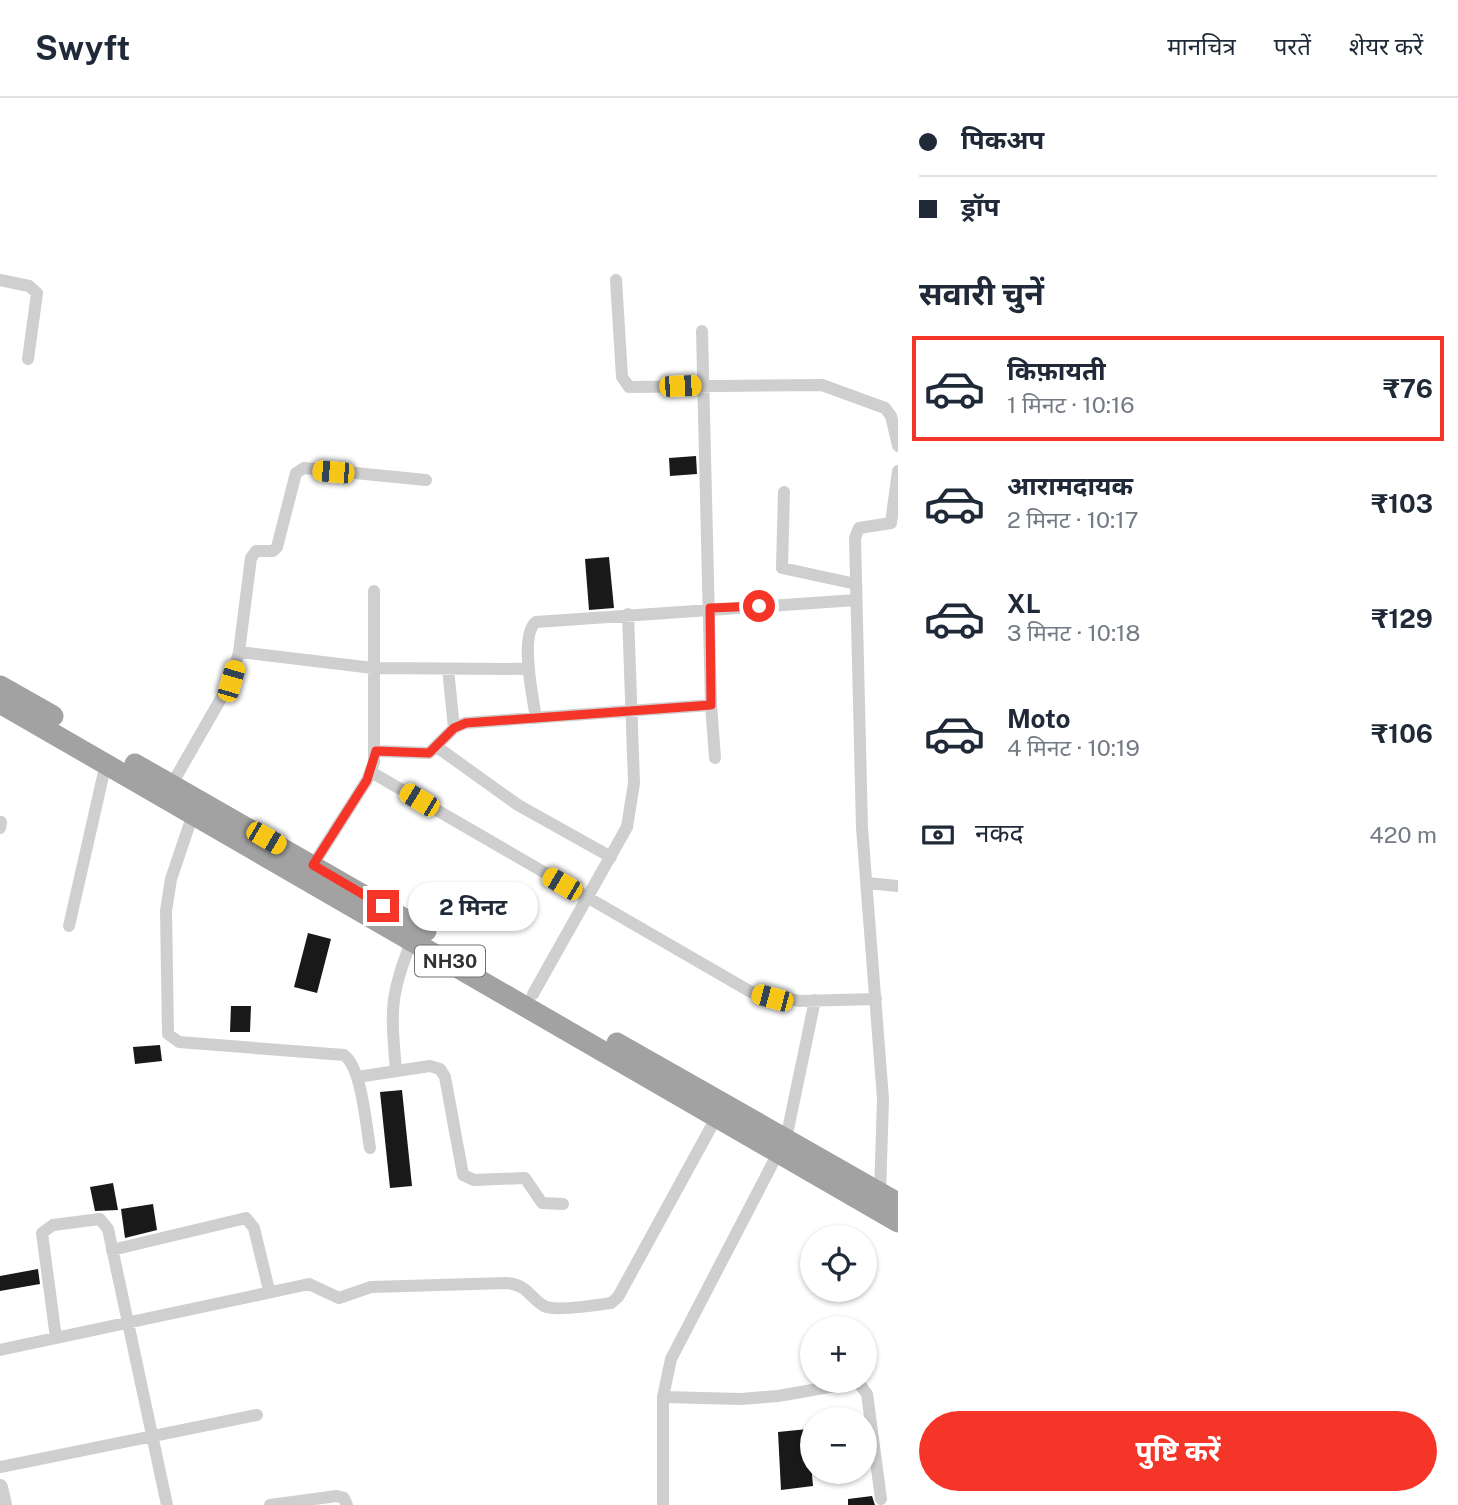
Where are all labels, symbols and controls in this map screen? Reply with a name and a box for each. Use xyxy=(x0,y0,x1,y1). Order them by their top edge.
text: Swyft xyxy=(35,29,130,67)
text: मानचित्र xyxy=(1167,32,1236,60)
text: परतें xyxy=(1274,32,1311,60)
text: शेयर करें xyxy=(1349,32,1423,60)
text: पिकअप xyxy=(961,124,1044,155)
text: ड्रॉप xyxy=(961,191,999,222)
text: सवारी चुनें xyxy=(919,275,1044,312)
text: किफ़ायती xyxy=(1007,355,1106,386)
icon: car xyxy=(923,357,986,420)
text: ₹76 xyxy=(1383,373,1433,404)
car xyxy=(659,375,702,397)
text: 1 मिनट · 10:16 xyxy=(1007,391,1135,418)
car xyxy=(312,460,355,484)
text: आरामदायक xyxy=(1007,470,1133,501)
icon: car xyxy=(923,472,986,535)
text: ₹103 xyxy=(1371,488,1433,519)
text: 2 मिनट · 10:17 xyxy=(1007,506,1138,533)
icon: car xyxy=(923,587,986,650)
text: XL xyxy=(1007,588,1041,619)
route start xyxy=(743,590,775,622)
text: ₹129 xyxy=(1372,603,1433,634)
text: 3 मिनट · 10:18 xyxy=(1007,619,1140,646)
car xyxy=(216,658,247,704)
icon: car xyxy=(923,702,986,765)
text: Moto xyxy=(1007,703,1070,734)
text: ₹106 xyxy=(1371,718,1433,749)
text: 4 मिनट · 10:19 xyxy=(1007,734,1140,761)
car xyxy=(396,780,443,820)
icon: cash xyxy=(919,816,957,854)
text: नकद xyxy=(975,817,1023,848)
car xyxy=(243,818,290,858)
text: 420 m xyxy=(1369,821,1437,848)
car xyxy=(539,864,586,904)
callout: 2 मिनट xyxy=(408,882,537,930)
route end xyxy=(367,890,399,922)
text: 2 मिनट xyxy=(439,893,507,920)
road number: NH30 xyxy=(415,946,485,976)
car xyxy=(749,982,796,1014)
map controls xyxy=(800,1225,877,1484)
button: locate xyxy=(800,1225,877,1302)
button: + xyxy=(800,1316,877,1393)
button: − xyxy=(800,1407,877,1484)
button: पुष्टि करें xyxy=(919,1411,1437,1491)

